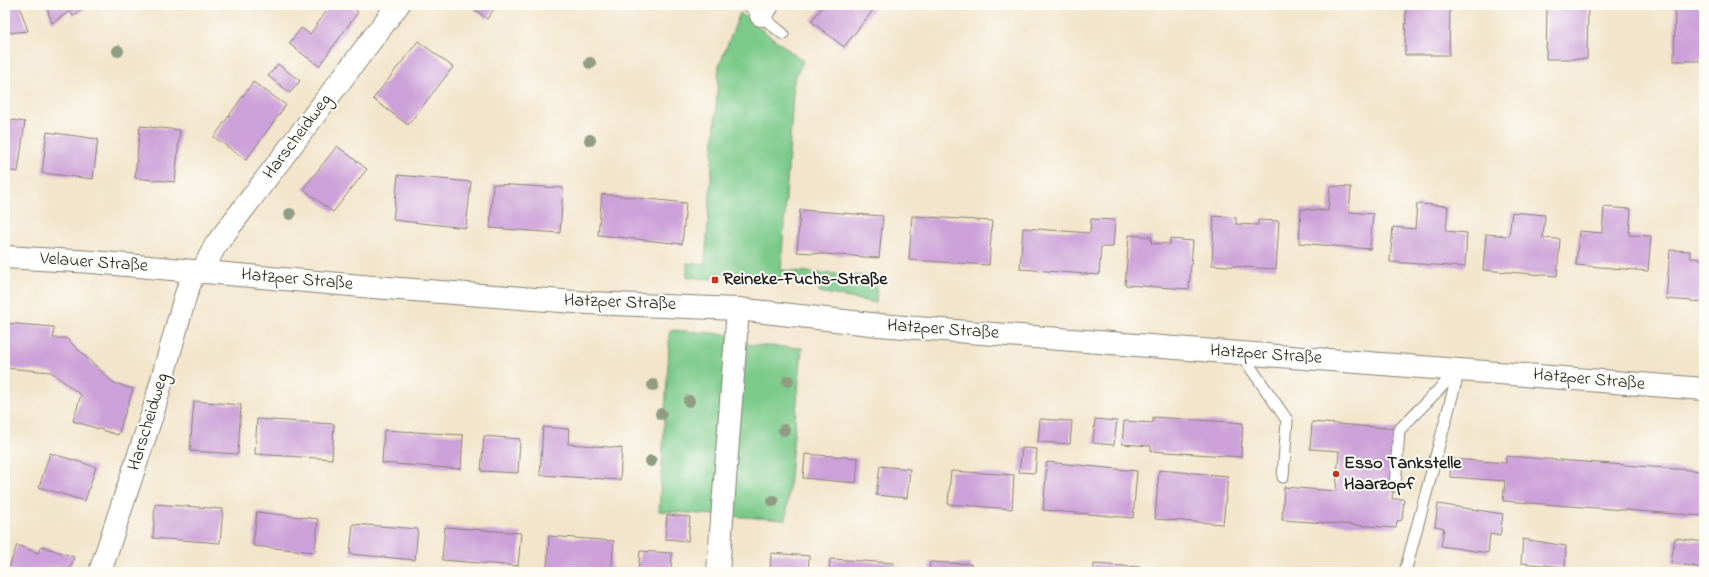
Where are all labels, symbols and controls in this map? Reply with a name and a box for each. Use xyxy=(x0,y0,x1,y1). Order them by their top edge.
street label: Harscheidweg xyxy=(257,89,340,186)
street label: Velauer Straße xyxy=(38,246,150,280)
street label: Hatzper Straße xyxy=(240,262,355,298)
place label: Reineke-Fuchs-Straße xyxy=(723,267,888,293)
marker: Reineke-Fuchs-Straße xyxy=(710,275,720,285)
street label: Hatzper Straße xyxy=(564,288,677,318)
street label: Hatzper Straße xyxy=(886,313,1001,347)
street label: Hatzper Straße xyxy=(1209,338,1324,372)
street label: Hatzper Straße xyxy=(1532,362,1647,398)
street label: Harscheidweg xyxy=(122,370,177,474)
place label: Esso Tankstelle Haarzopf xyxy=(1344,451,1462,498)
marker: Esso Tankstelle Haarzopf xyxy=(1331,469,1341,479)

